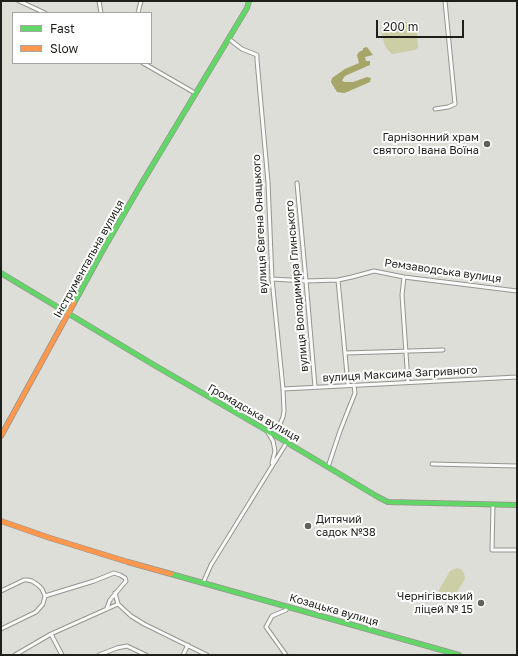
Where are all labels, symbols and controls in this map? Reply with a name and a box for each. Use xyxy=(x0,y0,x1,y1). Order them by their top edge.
legend xyxy=(12,12,152,64)
scale bar xyxy=(378,12,466,38)
text: 200 m xyxy=(383,19,418,34)
text: Fast xyxy=(50,21,75,36)
text: Slow xyxy=(50,41,78,56)
place label: Гарнізонний храм святого Івана Воїна xyxy=(373,131,479,157)
marker: Гарнізонний храм святого Івана Воїна xyxy=(482,139,492,149)
street label: вулиця Євгена Онацького xyxy=(250,154,270,294)
street label: Інструментальна вулиця xyxy=(51,198,127,320)
street label: вулиця Володимира Глинського xyxy=(283,200,311,372)
street label: Ремзаводська вулиця xyxy=(384,256,502,286)
street label: вулиця Максима Загривного xyxy=(322,363,478,385)
street label: Громадська вулиця xyxy=(206,381,302,445)
place label: Дитячий садок №38 xyxy=(316,513,376,539)
marker: Дитячий садок №38 xyxy=(303,521,313,531)
place label: Чернігівський ліцей № 15 xyxy=(397,590,473,616)
street label: Козацька вулиця xyxy=(288,591,380,629)
marker: Чернігівський ліцей № 15 xyxy=(476,598,486,608)

